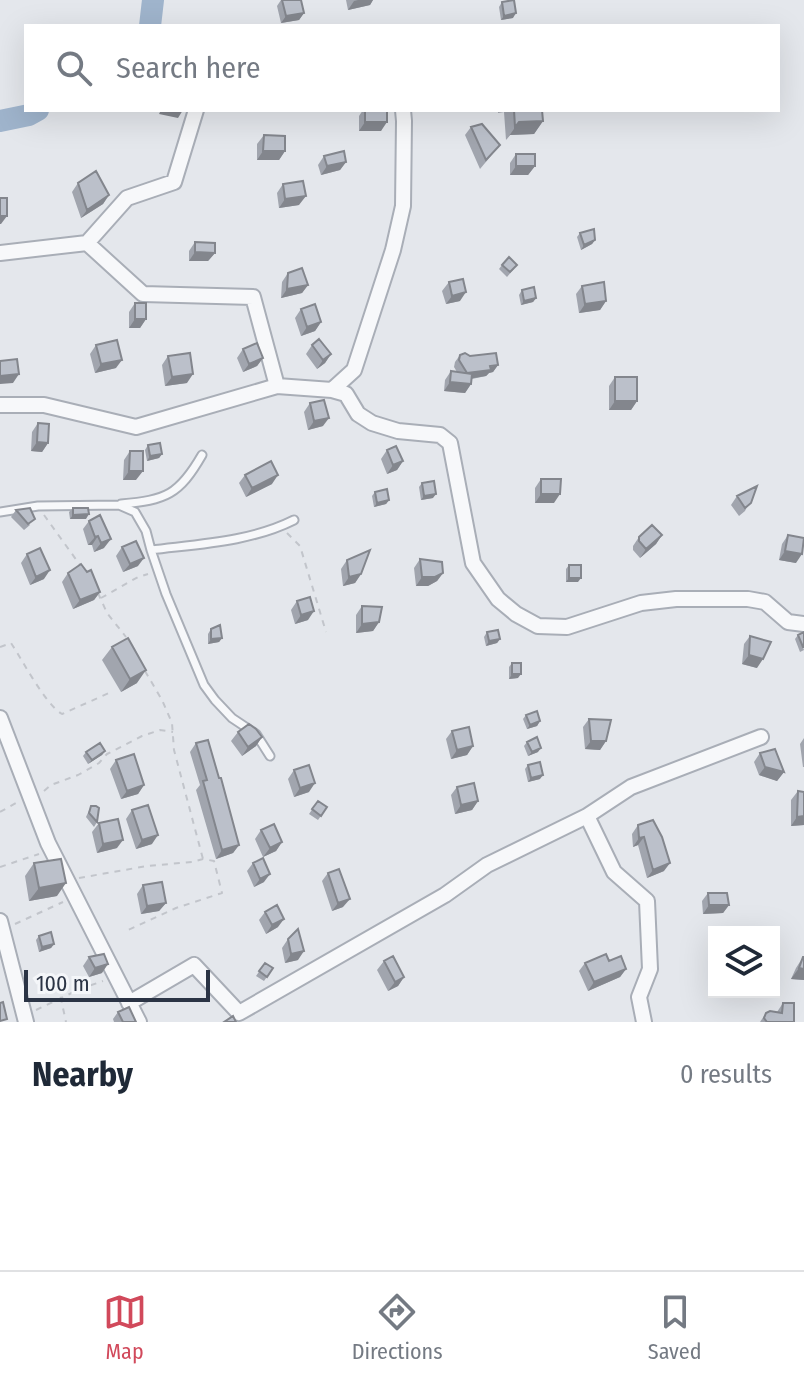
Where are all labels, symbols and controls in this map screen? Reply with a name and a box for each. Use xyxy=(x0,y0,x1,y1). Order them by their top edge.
search box xyxy=(24,24,780,112)
icon: search xyxy=(52,46,96,90)
text: Search here xyxy=(116,50,261,86)
map controls xyxy=(708,926,780,998)
button: layers xyxy=(708,926,780,998)
scale bar xyxy=(24,966,210,1002)
text: 100 m xyxy=(36,970,90,997)
text: Nearby xyxy=(32,1054,133,1095)
text: 0 results xyxy=(680,1059,772,1090)
tab: Map xyxy=(103,1290,147,1365)
tab: Directions xyxy=(352,1290,443,1365)
tab: Saved xyxy=(648,1290,701,1365)

